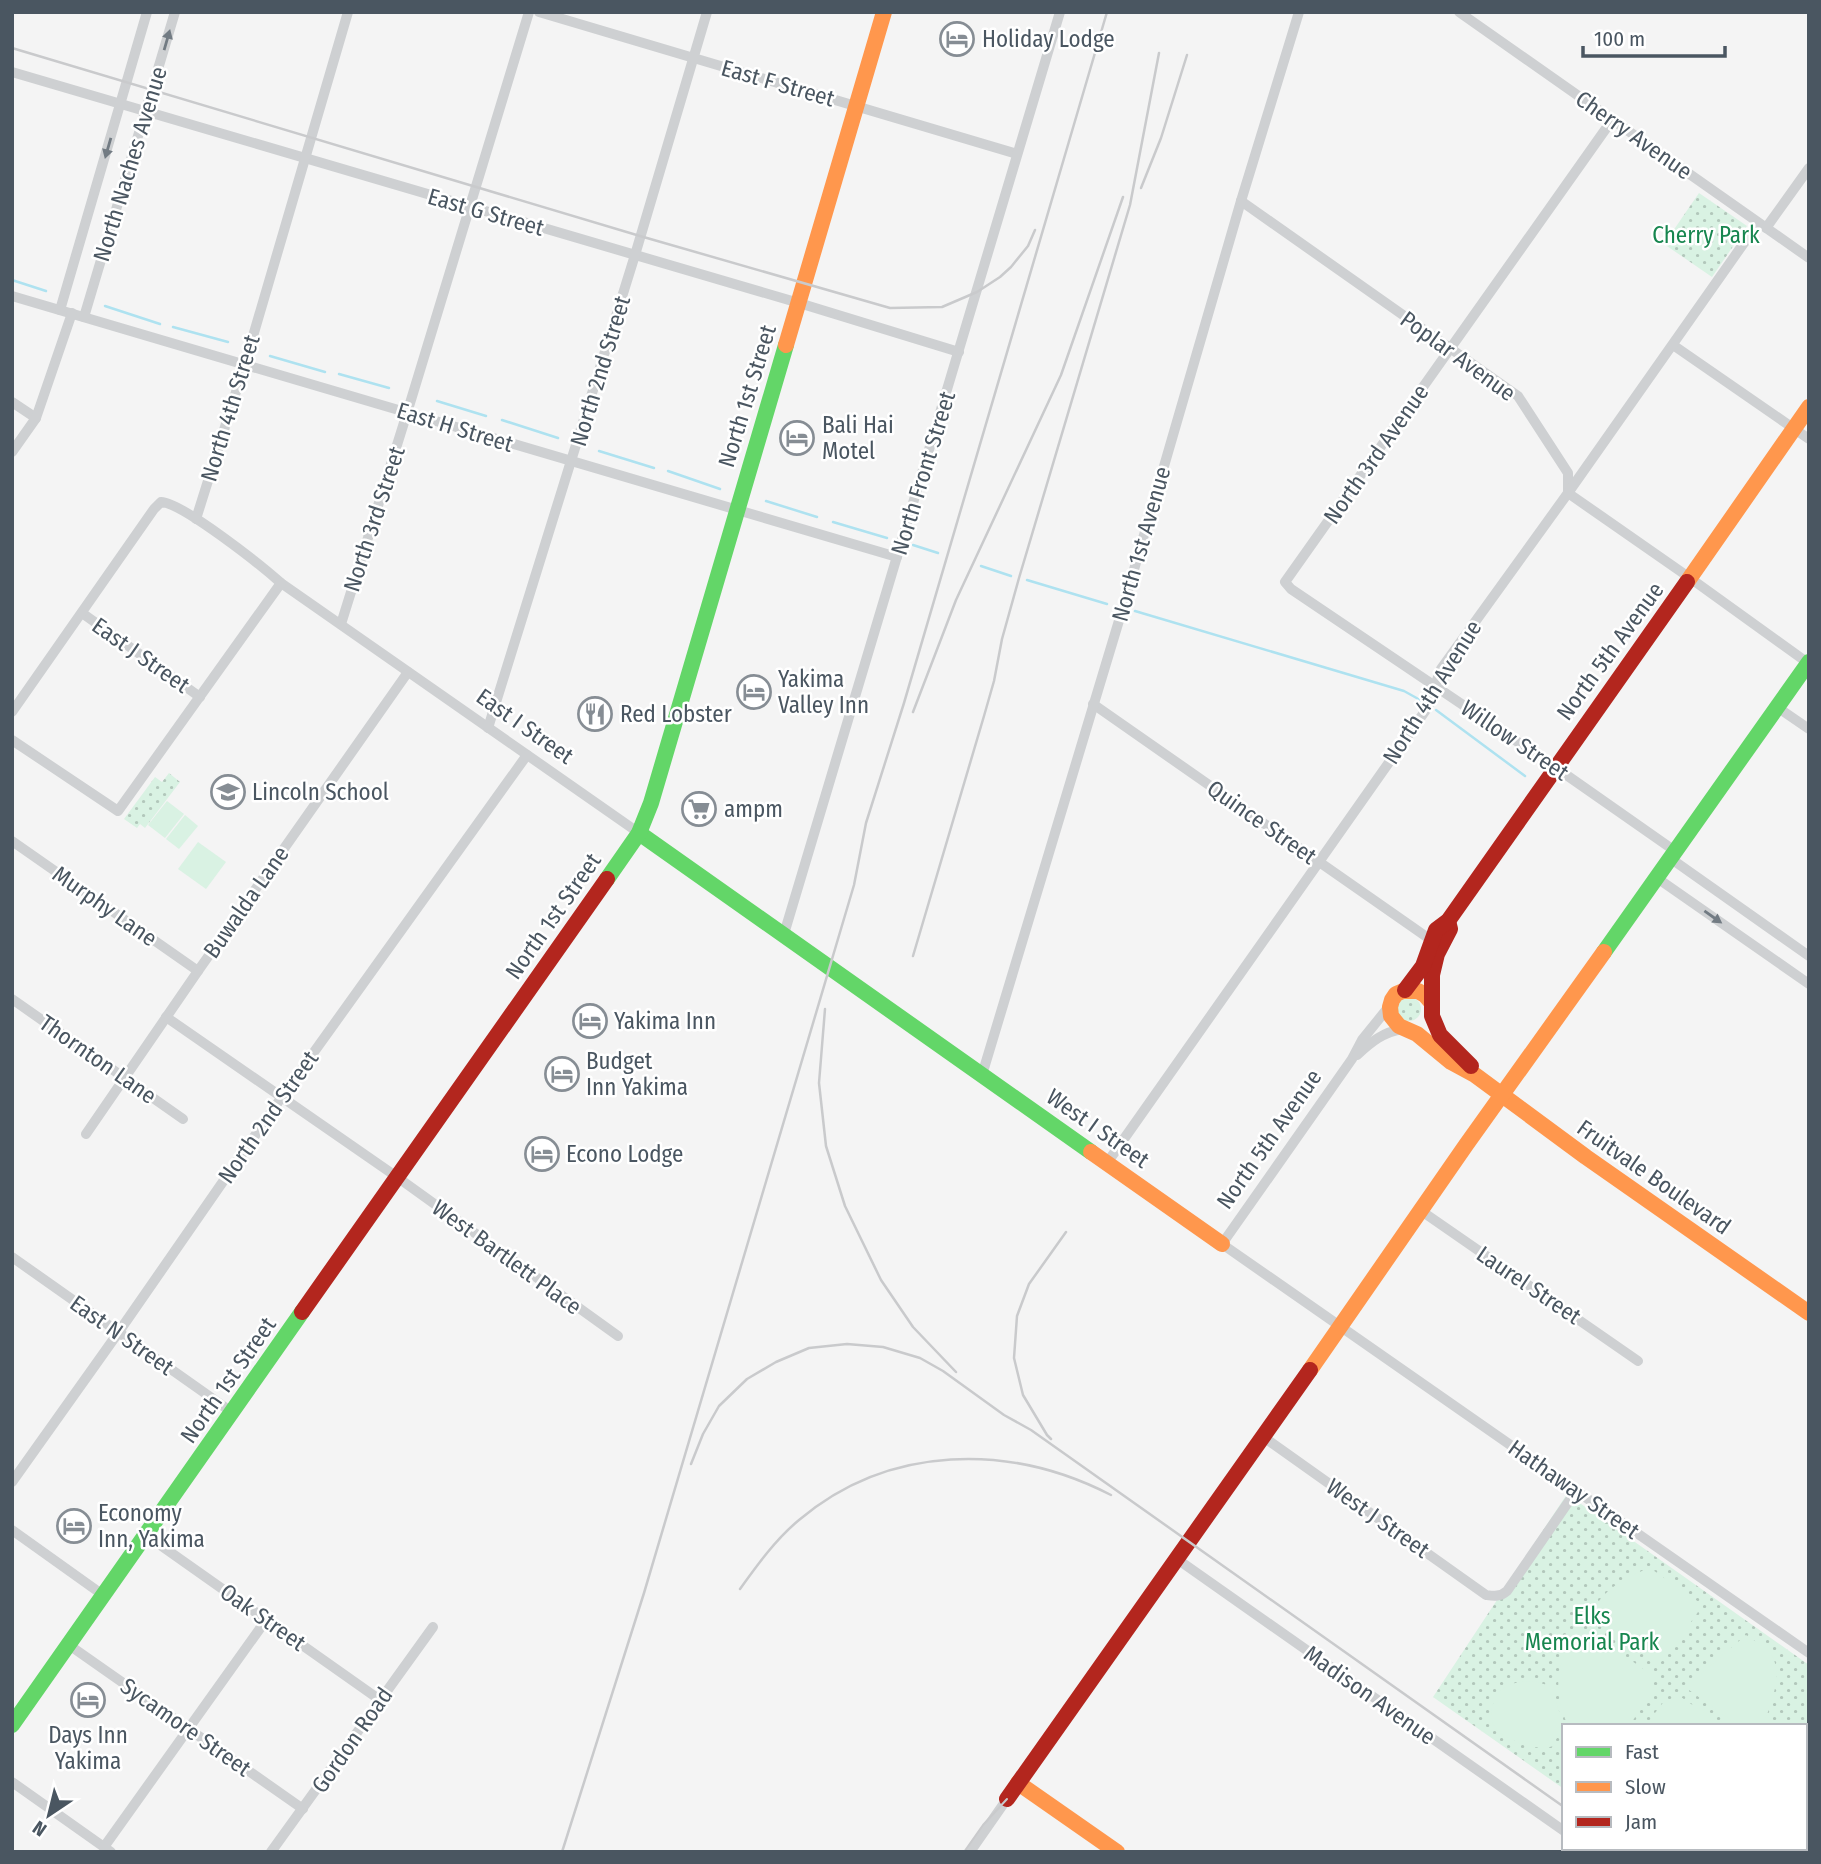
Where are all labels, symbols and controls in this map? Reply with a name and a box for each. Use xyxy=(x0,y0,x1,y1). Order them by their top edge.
scale bar xyxy=(1583,14,1725,58)
hotel icon: Holiday Lodge xyxy=(938,20,976,58)
place label: Holiday Lodge xyxy=(982,25,1115,53)
text: 100 m xyxy=(1594,26,1645,52)
one-way arrow xyxy=(162,29,172,50)
street label: East F Street xyxy=(718,53,838,113)
street label: North Naches Avenue xyxy=(87,63,173,265)
street label: Cherry Avenue xyxy=(1570,85,1698,185)
one-way arrow xyxy=(102,138,112,159)
street label: East G Street xyxy=(425,182,548,242)
park label: Cherry Park xyxy=(1652,221,1760,249)
street label: North 2nd Street xyxy=(564,292,636,450)
street label: Poplar Avenue xyxy=(1395,305,1521,407)
street label: North 1st Street xyxy=(712,321,782,471)
street label: North 4th Street xyxy=(194,331,266,485)
street label: North 3rd Avenue xyxy=(1318,379,1434,529)
street label: North Front Street xyxy=(885,387,961,558)
street label: East H Street xyxy=(393,396,517,458)
place label: Bali Hai Motel xyxy=(822,411,894,465)
hotel icon: Bali Hai Motel xyxy=(778,419,816,457)
street label: North 3rd Street xyxy=(337,442,411,595)
street label: North 1st Avenue xyxy=(1105,463,1177,625)
street label: North 5th Avenue xyxy=(1551,577,1669,725)
street label: East J Street xyxy=(87,611,196,699)
street label: North 4th Avenue xyxy=(1377,615,1487,769)
place label: Yakima Valley Inn xyxy=(778,665,869,719)
hotel icon: Yakima Valley Inn xyxy=(735,673,773,711)
street label: East I Street xyxy=(471,682,579,770)
street label: Willow Street xyxy=(1456,694,1575,787)
restaurant icon: Red Lobster xyxy=(576,695,614,733)
place label: Red Lobster xyxy=(620,700,732,728)
school or university icon: Lincoln School xyxy=(209,773,247,811)
street label: Quince Street xyxy=(1202,774,1322,870)
place label: Lincoln School xyxy=(252,778,389,806)
supermarket icon: ampm xyxy=(680,790,718,828)
place label: ampm xyxy=(724,795,783,823)
street label: Buwalda Lane xyxy=(197,841,295,963)
street label: North 1st Street xyxy=(499,847,607,984)
street label: Murphy Lane xyxy=(47,860,163,952)
one-way arrow xyxy=(1704,910,1722,924)
hotel icon: Yakima Inn xyxy=(571,1002,609,1040)
place label: Yakima Inn xyxy=(614,1007,716,1035)
street label: Thornton Lane xyxy=(34,1008,162,1110)
street label: North 2nd Street xyxy=(212,1045,324,1189)
place label: Budget Inn Yakima xyxy=(586,1047,688,1101)
hotel icon: Budget Inn Yakima xyxy=(543,1055,581,1093)
street label: North 5th Avenue xyxy=(1211,1064,1327,1214)
street label: West I Street xyxy=(1041,1082,1155,1174)
street label: Fruitvale Boulevard xyxy=(1572,1114,1736,1240)
hotel icon: Econo Lodge xyxy=(523,1135,561,1173)
place label: Econo Lodge xyxy=(566,1140,683,1168)
street label: West Bartlett Place xyxy=(427,1193,587,1321)
street label: Laurel Street xyxy=(1471,1240,1587,1330)
street label: East N Street xyxy=(65,1289,180,1381)
street label: North 1st Street xyxy=(174,1311,282,1448)
street label: Hathaway Street xyxy=(1503,1433,1645,1545)
street label: West J Street xyxy=(1321,1472,1435,1564)
place label: Economy Inn, Yakima xyxy=(98,1499,205,1553)
hotel icon: Economy Inn, Yakima xyxy=(55,1507,93,1545)
street label: Oak Street xyxy=(215,1577,312,1657)
park label: Elks Memorial Park xyxy=(1525,1602,1660,1656)
street label: Madison Avenue xyxy=(1299,1639,1441,1751)
street label: Sycamore Street xyxy=(115,1672,257,1783)
hotel icon: Days Inn Yakima xyxy=(69,1681,107,1719)
street label: Gordon Road xyxy=(305,1682,399,1798)
place label: Days Inn Yakima xyxy=(48,1721,128,1775)
legend xyxy=(1562,1724,1807,1850)
text: Fast xyxy=(1625,1739,1659,1765)
text: Slow xyxy=(1625,1774,1666,1800)
north arrow xyxy=(14,1780,84,1850)
text: Jam xyxy=(1625,1809,1657,1835)
text: N xyxy=(28,1816,51,1841)

